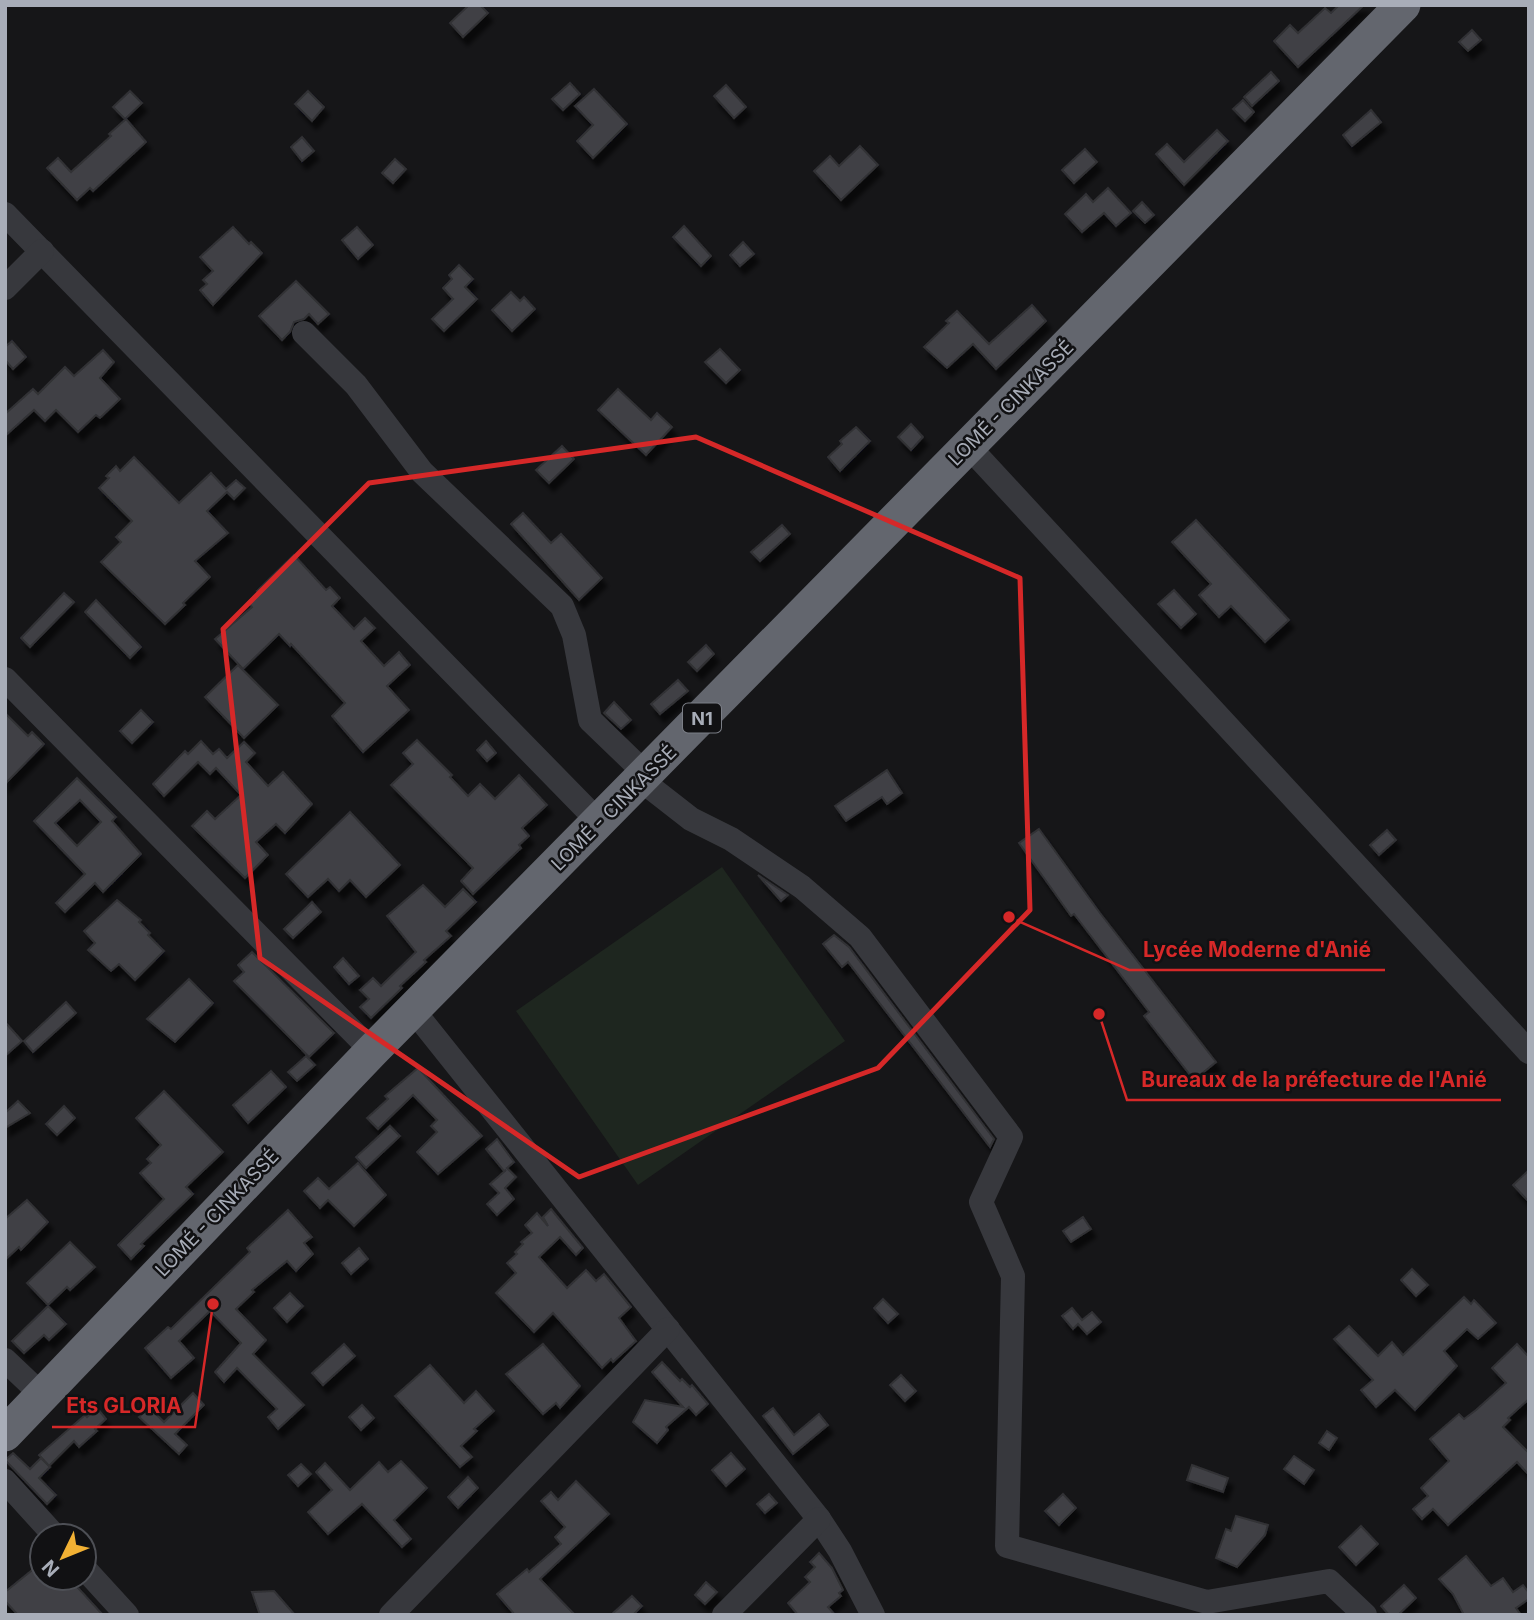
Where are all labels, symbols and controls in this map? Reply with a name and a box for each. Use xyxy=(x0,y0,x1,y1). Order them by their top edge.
street label: LOMÉ - CINKASSÉ xyxy=(943,335,1078,470)
road number: N1 xyxy=(683,704,721,732)
street label: LOMÉ - CINKASSÉ xyxy=(546,740,681,875)
callout: Lycée Moderne d'Anié xyxy=(1129,928,1385,970)
text: Lycée Moderne d'Anié xyxy=(1143,937,1371,962)
callout: Bureaux de la préfecture de l'Anié xyxy=(1127,1058,1501,1100)
text: Bureaux de la préfecture de l'Anié xyxy=(1141,1067,1487,1092)
street label: LOMÉ - CINKASSÉ xyxy=(150,1144,284,1281)
callout: Ets GLORIA xyxy=(52,1385,195,1427)
text: Ets GLORIA xyxy=(66,1393,182,1418)
north arrow xyxy=(28,1522,98,1592)
text: N xyxy=(38,1555,64,1581)

